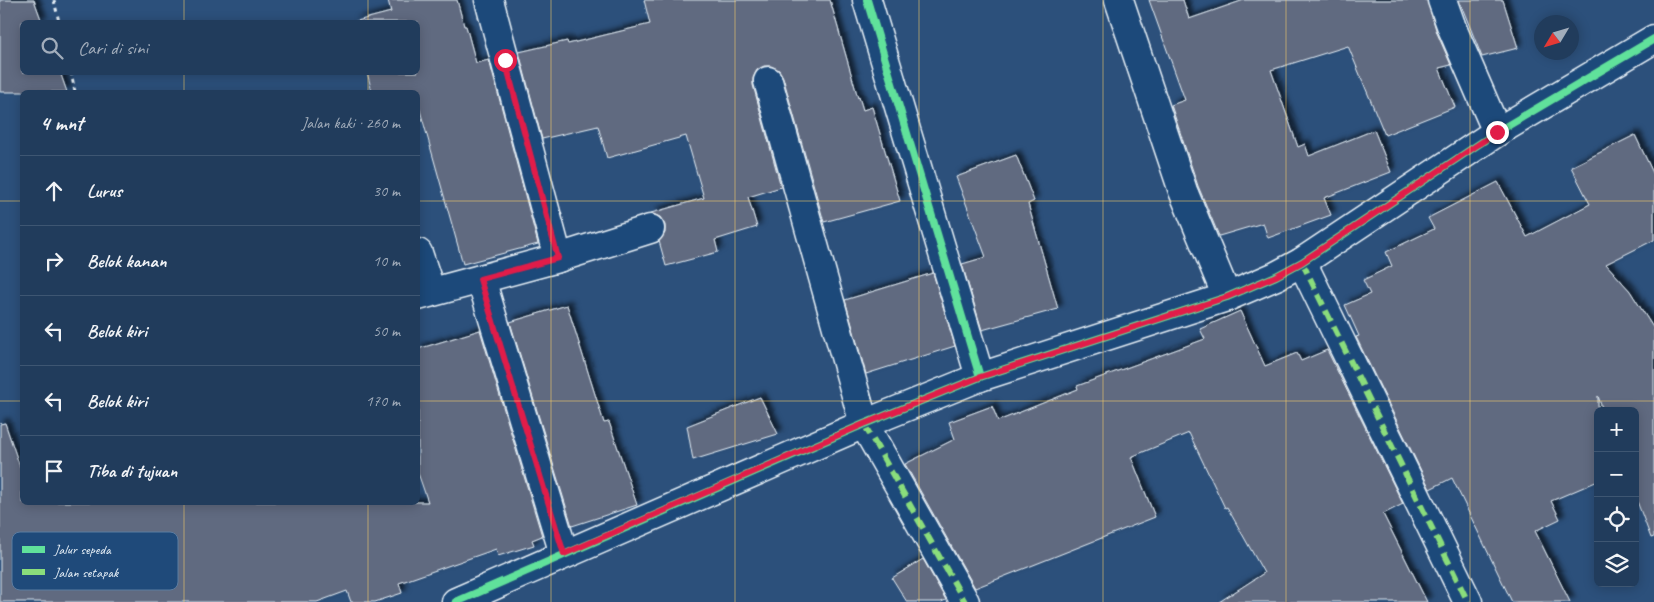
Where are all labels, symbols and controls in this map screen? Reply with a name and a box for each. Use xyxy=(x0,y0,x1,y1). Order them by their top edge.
north arrow xyxy=(1534,15,1579,60)
search box xyxy=(20,20,420,75)
icon: search xyxy=(38,34,66,62)
text: Cari di sini xyxy=(78,36,148,60)
route start xyxy=(494,49,517,72)
text: 4 mnt xyxy=(40,110,83,136)
text: Jalan kaki · 260 m xyxy=(302,113,400,133)
route end xyxy=(1486,121,1509,144)
icon: ahead xyxy=(40,177,68,205)
text: Lurus xyxy=(87,179,122,203)
text: 30 m xyxy=(373,181,400,201)
icon: right xyxy=(40,247,68,275)
text: Belok kanan xyxy=(87,249,166,273)
text: 10 m xyxy=(373,251,400,271)
icon: left xyxy=(40,317,68,345)
text: Belok kiri xyxy=(87,319,147,343)
text: 50 m xyxy=(373,321,400,341)
icon: left xyxy=(40,387,68,415)
text: Belok kiri xyxy=(87,389,147,413)
text: 170 m xyxy=(366,391,400,411)
map controls xyxy=(1594,407,1639,587)
button: + xyxy=(1594,407,1639,452)
button: − xyxy=(1594,452,1639,497)
icon: arrive xyxy=(40,457,68,485)
text: Tiba di tujuan xyxy=(87,459,177,483)
button: locate xyxy=(1594,497,1639,542)
legend xyxy=(12,532,178,590)
text: Jalur sepeda xyxy=(53,541,112,558)
button: layers xyxy=(1594,542,1639,587)
text: Jalan setapak xyxy=(53,564,119,581)

